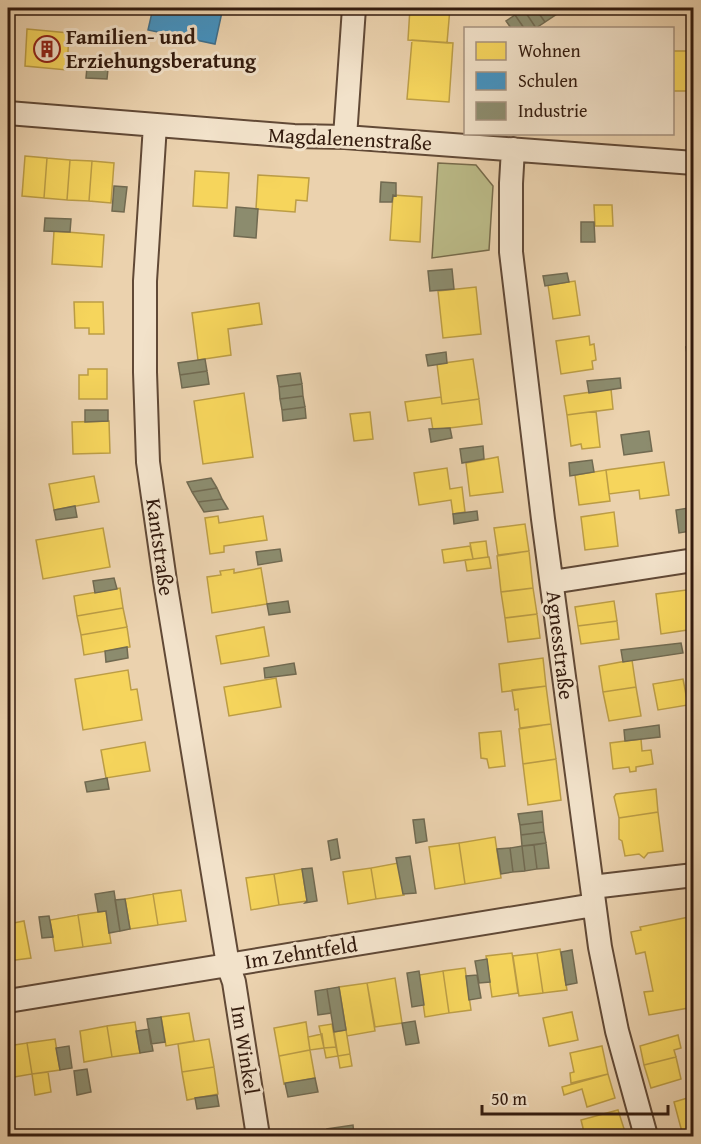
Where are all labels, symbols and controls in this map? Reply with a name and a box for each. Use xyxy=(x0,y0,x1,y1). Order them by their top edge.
place label: Familien- und Erziehungsberatung xyxy=(66,21,257,76)
legend xyxy=(464,27,674,135)
building icon: Familien- und Erziehungsberatung xyxy=(32,34,62,64)
text: Wohnen xyxy=(518,37,581,64)
text: Schulen xyxy=(518,67,578,94)
text: Industrie xyxy=(518,97,587,124)
street label: Magdalenenstraße xyxy=(267,119,433,158)
street label: Kantstraße xyxy=(138,496,183,598)
street label: Agnesstraße xyxy=(538,589,583,701)
street label: Im Zehntfeld xyxy=(242,928,360,977)
street label: Im Winkel xyxy=(223,1003,268,1097)
scale bar xyxy=(482,1078,668,1116)
text: 50 m xyxy=(491,1085,527,1112)

